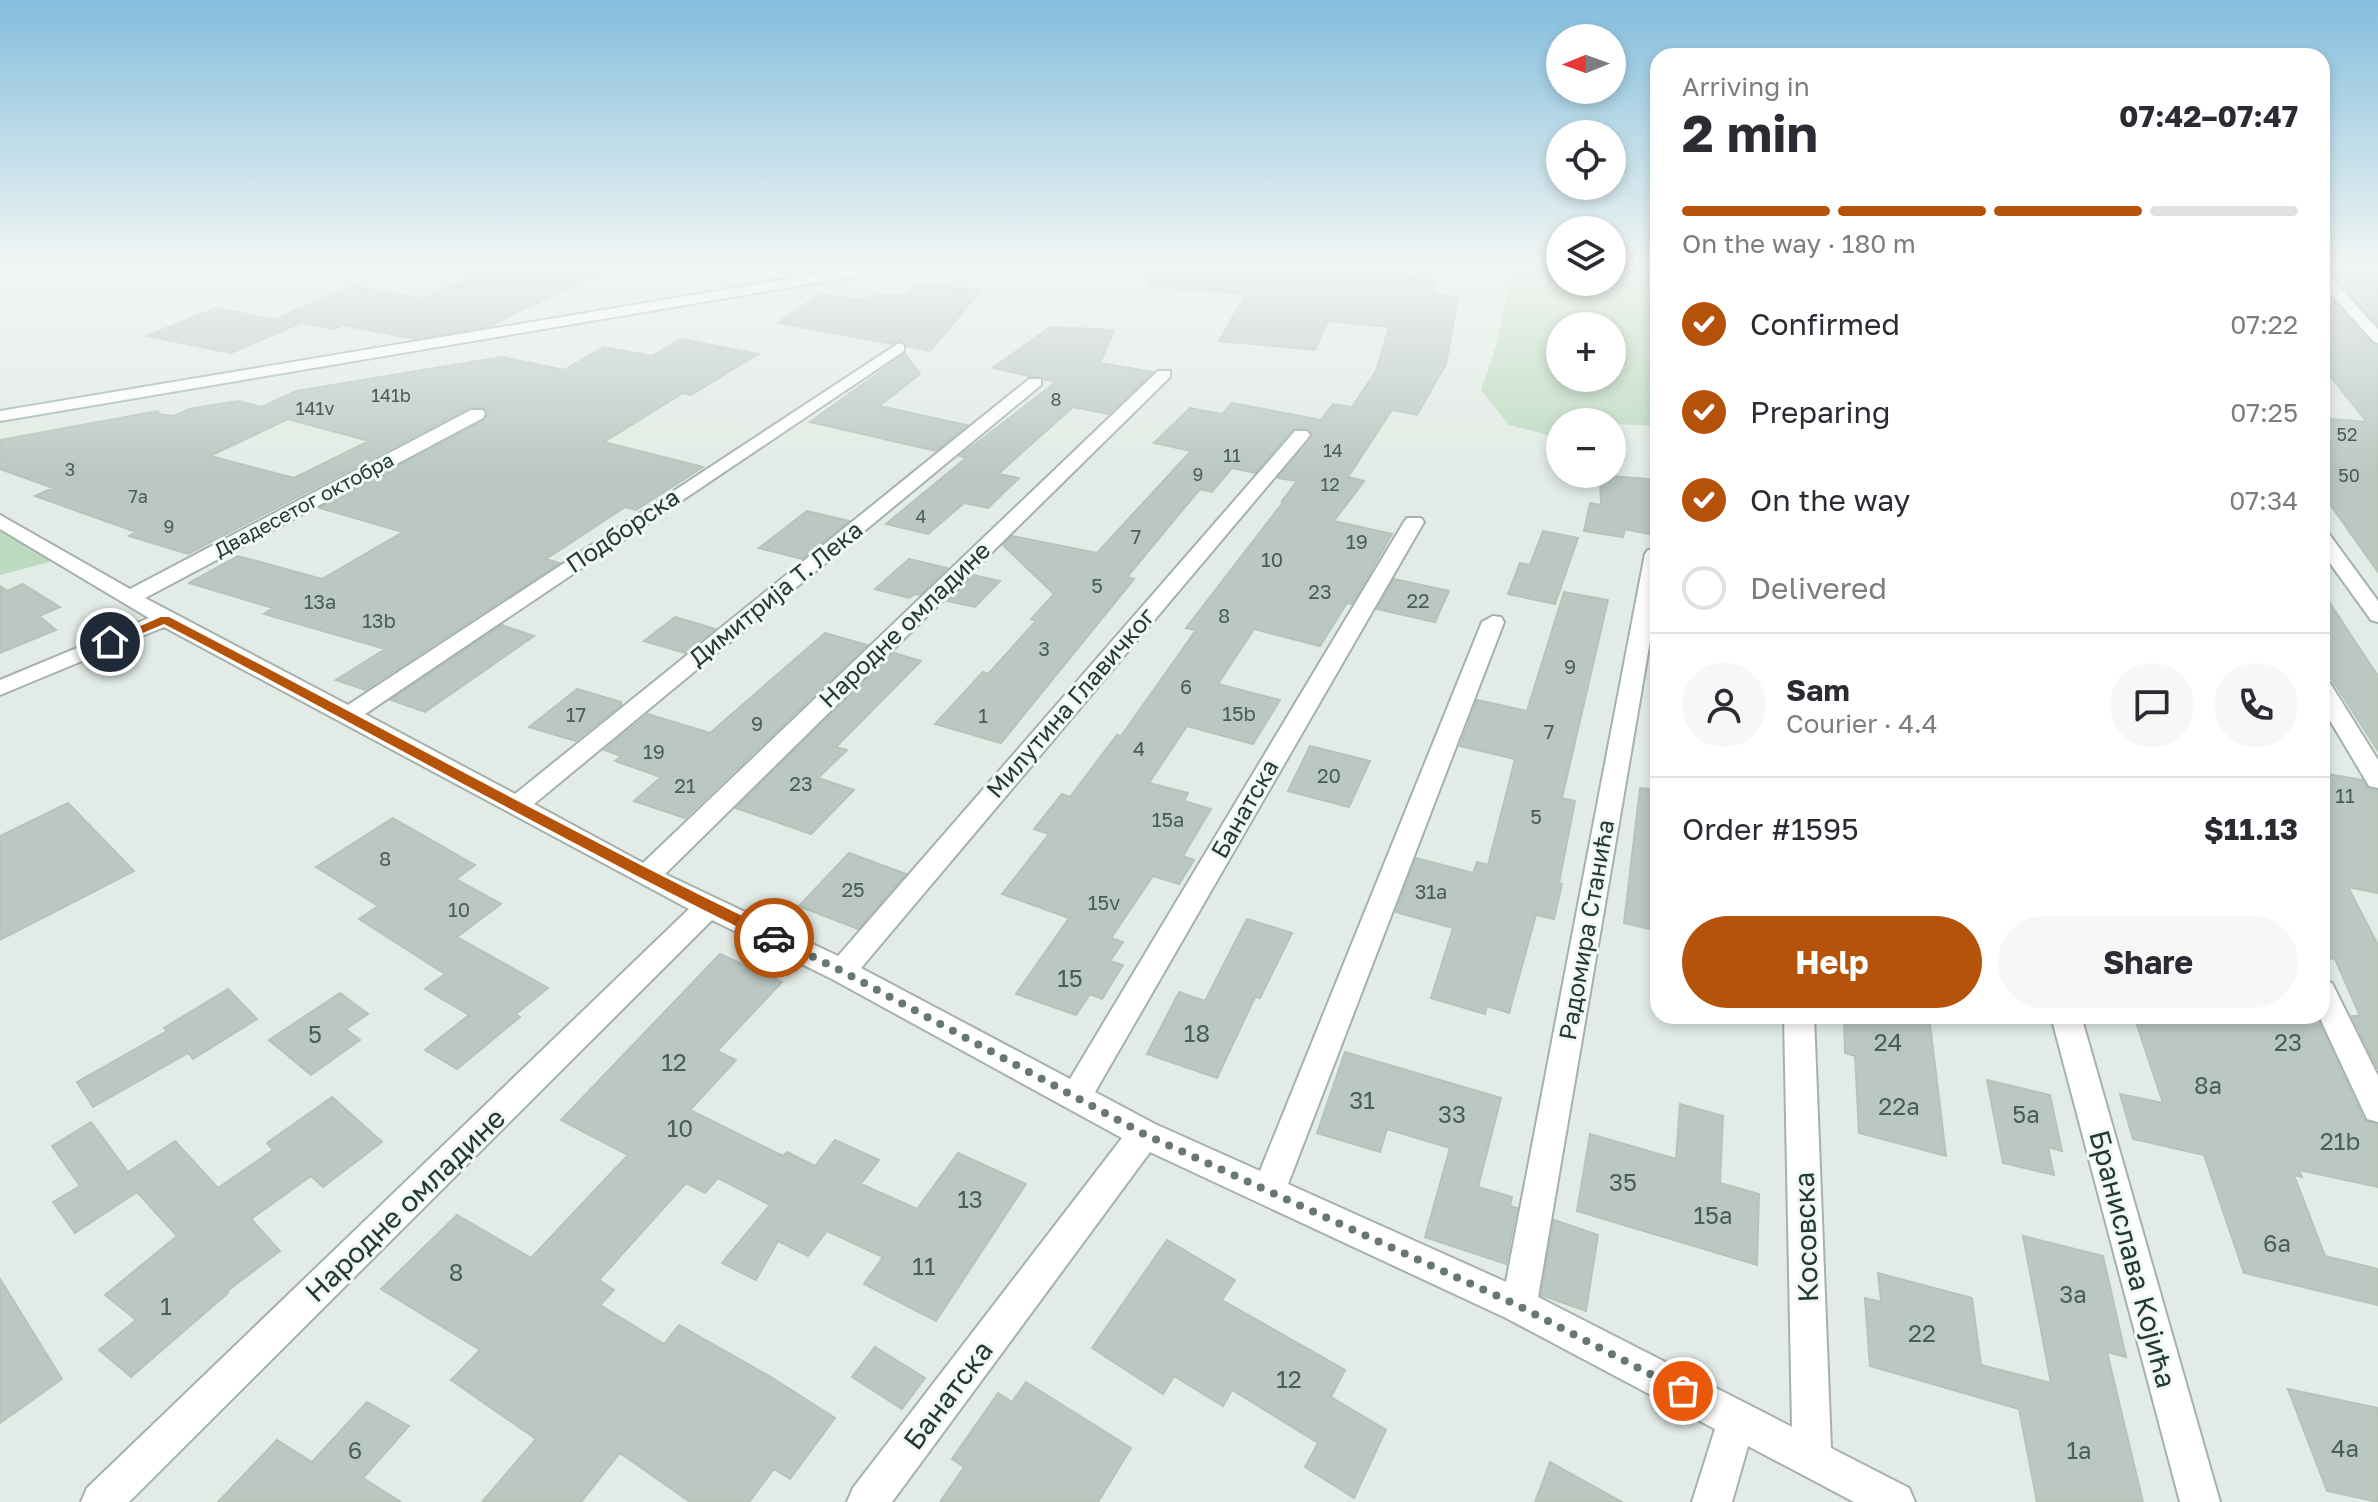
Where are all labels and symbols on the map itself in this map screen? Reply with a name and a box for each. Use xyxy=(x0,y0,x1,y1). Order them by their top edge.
north arrow xyxy=(1546,24,1626,104)
house number: 141b xyxy=(371,384,411,406)
house number: 8 xyxy=(1051,388,1061,410)
house number: 141v xyxy=(296,397,334,419)
house number: 52 xyxy=(2337,423,2357,445)
house number: 14 xyxy=(1323,439,1343,461)
house number: 11 xyxy=(1223,444,1241,466)
street label: Двадесетог октобра xyxy=(210,447,397,562)
house number: 3 xyxy=(65,458,75,480)
house number: 9 xyxy=(1193,463,1203,485)
house number: 50 xyxy=(2338,464,2360,486)
house number: 12 xyxy=(1320,473,1340,495)
street label: Подборска xyxy=(560,481,684,578)
house number: 7a xyxy=(128,485,148,507)
house number: 4 xyxy=(916,505,927,527)
street label: Димитрија Т. Лека xyxy=(683,514,868,672)
house number: 9 xyxy=(164,515,174,537)
house number: 7 xyxy=(1131,524,1141,548)
house number: 19 xyxy=(1346,529,1368,553)
street label: Народне омладине xyxy=(812,535,996,713)
house number: 10 xyxy=(1261,547,1283,571)
house number: 5 xyxy=(1091,573,1103,597)
house number: 23 xyxy=(1308,579,1332,603)
house number: 22 xyxy=(1406,588,1430,612)
house number: 13a xyxy=(304,589,336,613)
street label: Милутина Главичког xyxy=(979,601,1160,803)
house number: 8 xyxy=(1218,603,1230,627)
pin xyxy=(76,608,144,676)
house number: 13b xyxy=(362,608,396,632)
house number: 3 xyxy=(1038,636,1050,660)
house number: 9 xyxy=(1564,654,1576,678)
house number: 6 xyxy=(1180,674,1192,698)
house number: 15b xyxy=(1222,701,1256,725)
house number: 17 xyxy=(566,702,586,726)
house number: 1 xyxy=(978,703,988,727)
house number: 9 xyxy=(751,711,763,735)
house number: 7 xyxy=(1544,719,1554,743)
house number: 4 xyxy=(1133,736,1145,760)
house number: 19 xyxy=(643,739,665,763)
street label: Банатска xyxy=(1204,754,1284,863)
house number: 20 xyxy=(1317,763,1341,787)
house number: 23 xyxy=(789,771,813,795)
house number: 21 xyxy=(674,773,696,797)
house number: 11 xyxy=(2335,783,2355,807)
house number: 5 xyxy=(1530,804,1542,828)
house number: 15a xyxy=(1152,807,1184,831)
street label: Радомира Станића xyxy=(1552,817,1619,1042)
house number: 8 xyxy=(379,846,391,870)
house number: 25 xyxy=(841,877,865,901)
house number: 31a xyxy=(1415,879,1447,903)
house number: 15v xyxy=(1088,890,1120,914)
house number: 10 xyxy=(448,897,470,921)
courier xyxy=(734,898,814,978)
house number: 15 xyxy=(1057,963,1083,992)
house number: 18 xyxy=(1184,1018,1210,1047)
house number: 5 xyxy=(308,1019,322,1048)
house number: 24 xyxy=(1874,1027,1902,1056)
house number: 23 xyxy=(2274,1027,2302,1056)
house number: 12 xyxy=(661,1047,687,1076)
house number: 8a xyxy=(2194,1070,2222,1099)
house number: 31 xyxy=(1349,1085,1375,1114)
house number: 22a xyxy=(1878,1091,1920,1120)
house number: 33 xyxy=(1438,1099,1466,1128)
house number: 5a xyxy=(2012,1099,2040,1128)
street label: Народне омладине xyxy=(298,1101,511,1308)
house number: 10 xyxy=(667,1113,693,1142)
street label: Бранислава Којића xyxy=(2083,1126,2184,1391)
house number: 21b xyxy=(2320,1126,2360,1155)
house number: 35 xyxy=(1609,1167,1637,1196)
street label: Косовска xyxy=(1787,1171,1824,1303)
house number: 13 xyxy=(957,1184,983,1213)
house number: 15a xyxy=(1693,1200,1733,1229)
house number: 6a xyxy=(2263,1228,2291,1257)
house number: 11 xyxy=(912,1251,936,1280)
house number: 8 xyxy=(449,1257,463,1286)
house number: 3a xyxy=(2059,1279,2087,1308)
house number: 1 xyxy=(160,1291,172,1320)
house number: 22 xyxy=(1908,1318,1936,1347)
street label: Банатска xyxy=(896,1334,999,1456)
pin xyxy=(1649,1357,1717,1425)
house number: 12 xyxy=(1276,1364,1302,1393)
house number: 4a xyxy=(2331,1433,2359,1462)
house number: 6 xyxy=(348,1435,362,1464)
house number: 1a xyxy=(2066,1435,2092,1464)

